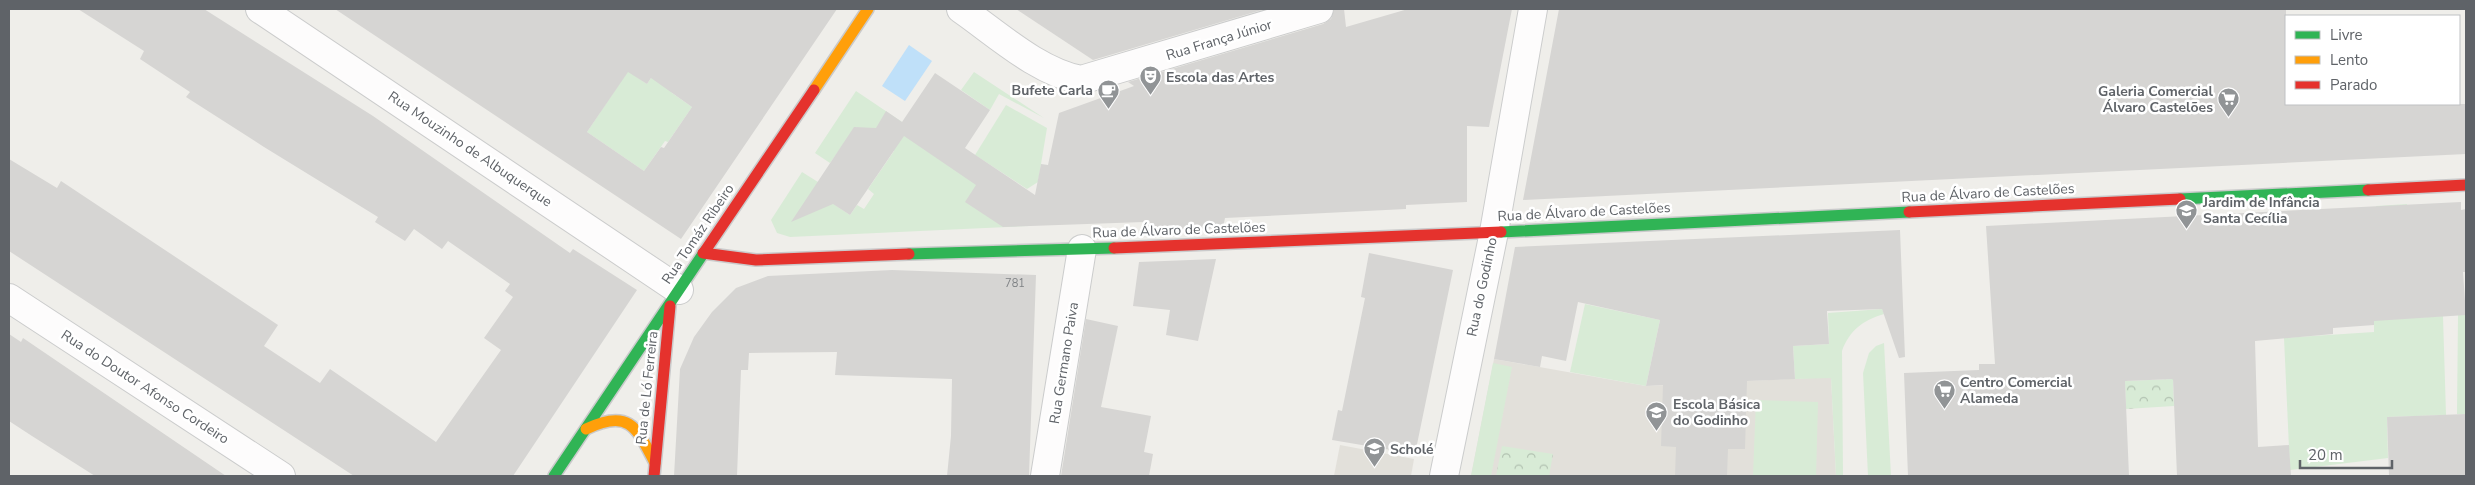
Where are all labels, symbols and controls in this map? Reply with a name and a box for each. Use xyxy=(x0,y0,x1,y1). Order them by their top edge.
street label: Rua França Júnior xyxy=(1164,15,1274,65)
legend xyxy=(2285,15,2460,105)
text: Livre xyxy=(2330,25,2363,45)
text: Lento xyxy=(2330,50,2368,70)
theatre icon: Escola das Artes xyxy=(1138,65,1162,96)
place label: Escola das Artes xyxy=(1166,68,1274,87)
text: Parado xyxy=(2330,75,2377,95)
cafe icon: Bufete Carla xyxy=(1097,78,1121,109)
place label: Bufete Carla xyxy=(1012,81,1093,100)
place label: Galeria Comercial Álvaro Castelões xyxy=(2098,82,2214,117)
street label: Rua Mouzinho de Albuquerque xyxy=(384,87,556,211)
supermarket icon: Galeria Comercial Álvaro Castelões xyxy=(2217,87,2241,118)
street label: Rua de Álvaro de Castelões xyxy=(1901,179,2075,207)
street label: Rua Tomáz Ribeiro xyxy=(657,180,739,288)
place label: Jardim de Infância Santa Cecília xyxy=(2202,193,2320,228)
street label: Rua de Álvaro de Castelões xyxy=(1497,198,1671,226)
school or university icon: Jardim de Infância Santa Cecília xyxy=(2175,198,2199,229)
street label: Rua de Álvaro de Castelões xyxy=(1092,217,1266,243)
street label: Rua do Godinho xyxy=(1462,236,1502,338)
house number: 781 xyxy=(1005,276,1025,291)
street label: Rua Germano Paiva xyxy=(1045,301,1083,425)
street label: Rua do Doutor Afonso Cordeiro xyxy=(57,325,233,449)
street label: Rua de Ló Ferreira xyxy=(632,330,662,446)
place label: Centro Comercial Alameda xyxy=(1960,373,2073,408)
supermarket icon: Centro Comercial Alameda xyxy=(1932,378,1956,409)
place label: Escola Básica do Godinho xyxy=(1673,395,1760,430)
school or university icon: Escola Básica do Godinho xyxy=(1645,400,1669,431)
school or university icon: Scholé xyxy=(1362,437,1386,468)
scale bar xyxy=(2300,438,2392,470)
place label: Scholé xyxy=(1390,440,1434,459)
text: 20 m xyxy=(2308,445,2343,465)

